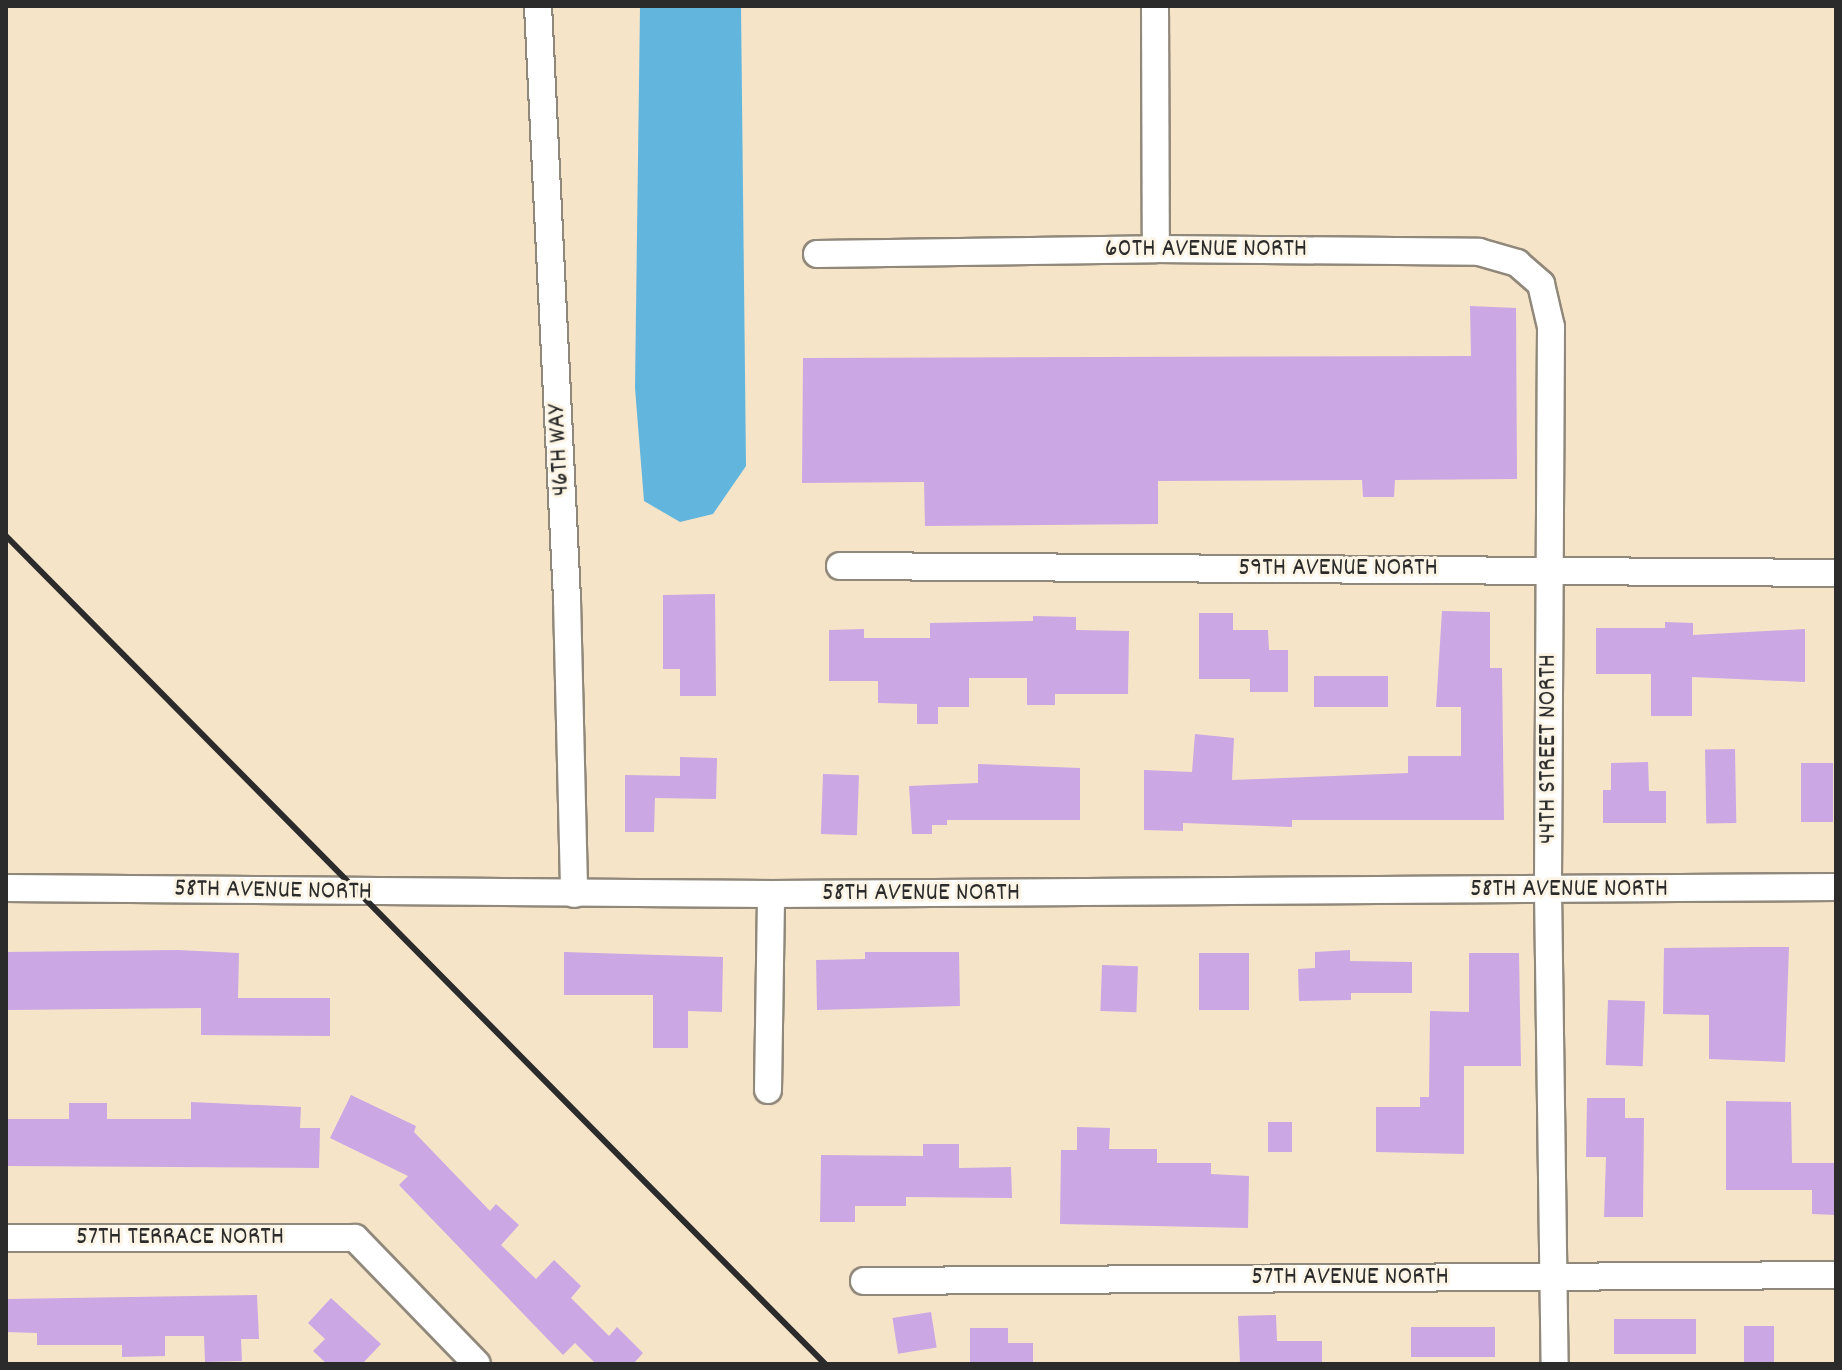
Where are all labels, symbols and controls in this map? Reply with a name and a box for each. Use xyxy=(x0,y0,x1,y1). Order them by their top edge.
street label: 60TH AVENUE NORTH xyxy=(1105,234,1307,266)
street label: 46TH WAY xyxy=(542,403,578,497)
street label: 59TH AVENUE NORTH xyxy=(1238,553,1438,585)
street label: 44TH STREET NORTH xyxy=(1533,654,1565,844)
street label: 58TH AVENUE NORTH xyxy=(174,874,372,908)
street label: 58TH AVENUE NORTH xyxy=(1470,874,1668,906)
street label: 58TH AVENUE NORTH xyxy=(822,878,1020,910)
street label: 57TH TERRACE NORTH xyxy=(76,1222,284,1254)
street label: 57TH AVENUE NORTH xyxy=(1251,1262,1449,1294)

